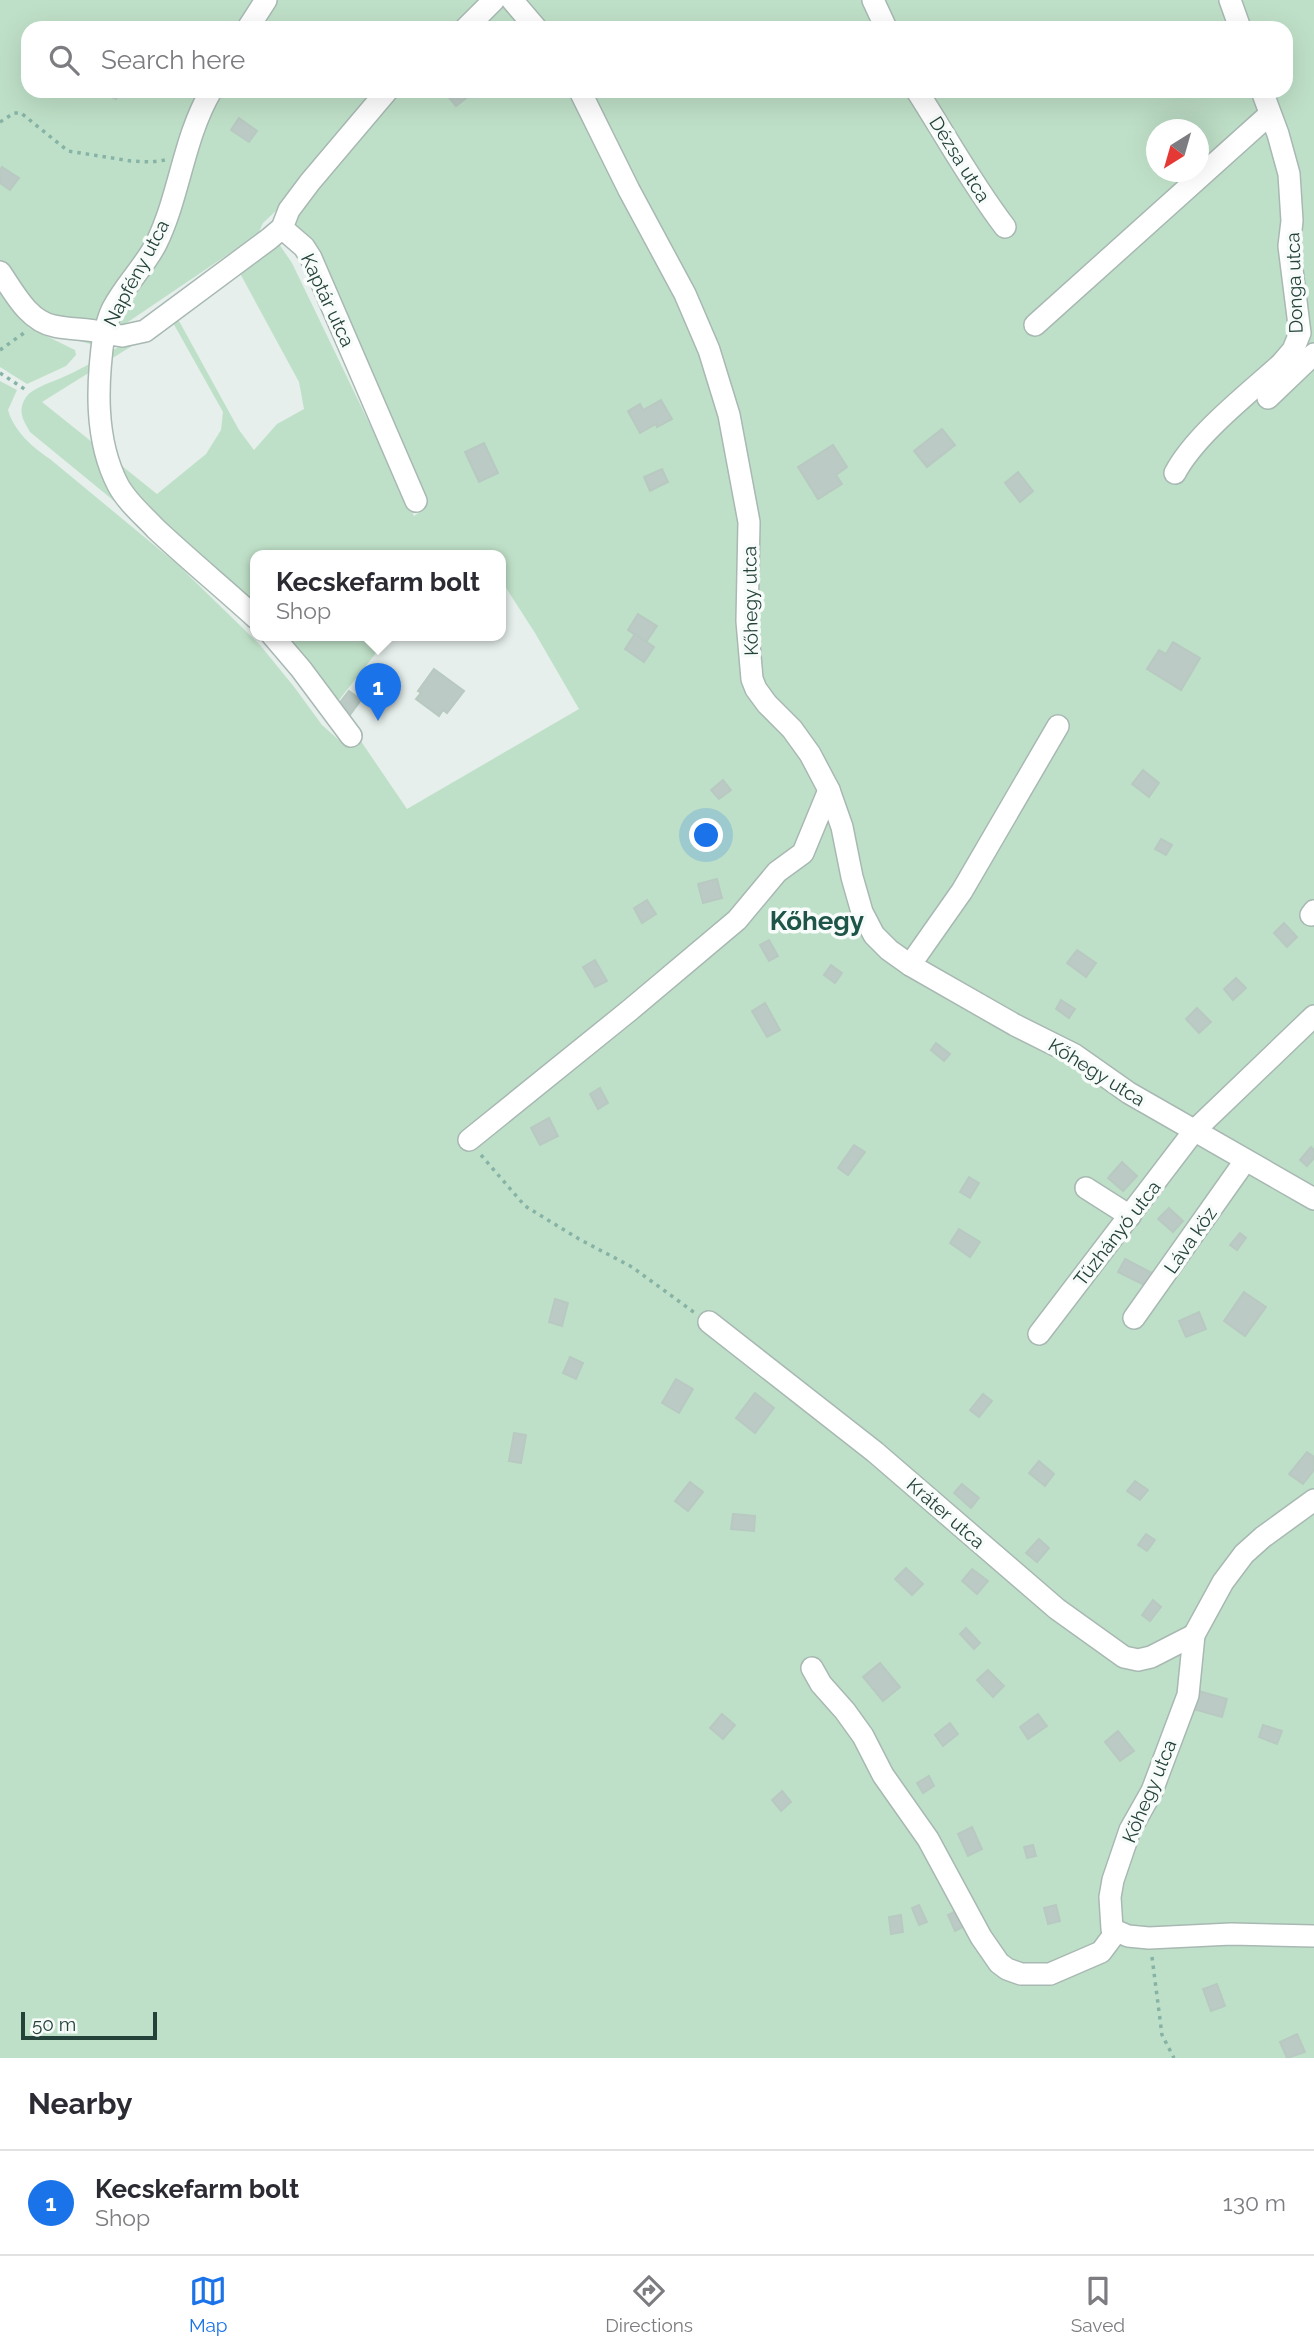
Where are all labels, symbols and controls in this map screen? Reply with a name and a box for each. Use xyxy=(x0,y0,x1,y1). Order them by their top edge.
search box xyxy=(21,21,1293,98)
icon: search xyxy=(45,41,83,79)
text: Search here xyxy=(101,45,245,75)
street label: Dézsa utca xyxy=(925,112,995,206)
north arrow xyxy=(1146,119,1209,182)
street label: Napfény utca xyxy=(99,216,173,330)
street label: Donga utca xyxy=(1281,232,1307,334)
street label: Kaptár utca xyxy=(297,250,359,350)
street label: Kőhegy utca xyxy=(738,546,762,656)
popup xyxy=(250,550,506,641)
text: Kecskefarm bolt xyxy=(276,567,480,597)
text: Shop xyxy=(276,597,331,624)
pin: 1 xyxy=(355,663,401,721)
your location xyxy=(689,818,723,852)
district label: Kőhegy xyxy=(770,906,864,936)
street label: Kőhegy utca xyxy=(1045,1034,1149,1110)
street label: Tűzhányó utca xyxy=(1069,1176,1165,1290)
street label: Láva köz xyxy=(1159,1202,1221,1278)
street label: Kráter utca xyxy=(903,1473,989,1553)
street label: Kőhegy utca xyxy=(1117,1736,1181,1846)
scale bar xyxy=(21,2009,158,2041)
text: 50 m xyxy=(32,2013,76,2035)
text: Nearby xyxy=(28,2086,132,2121)
text: Kecskefarm bolt xyxy=(95,2174,299,2204)
text: 1 xyxy=(45,2189,57,2216)
text: 130 m xyxy=(1223,2189,1286,2216)
text: Shop xyxy=(95,2204,150,2231)
tab: Map xyxy=(189,2272,228,2336)
tab: Directions xyxy=(605,2272,693,2336)
tab: Saved xyxy=(1071,2272,1125,2336)

